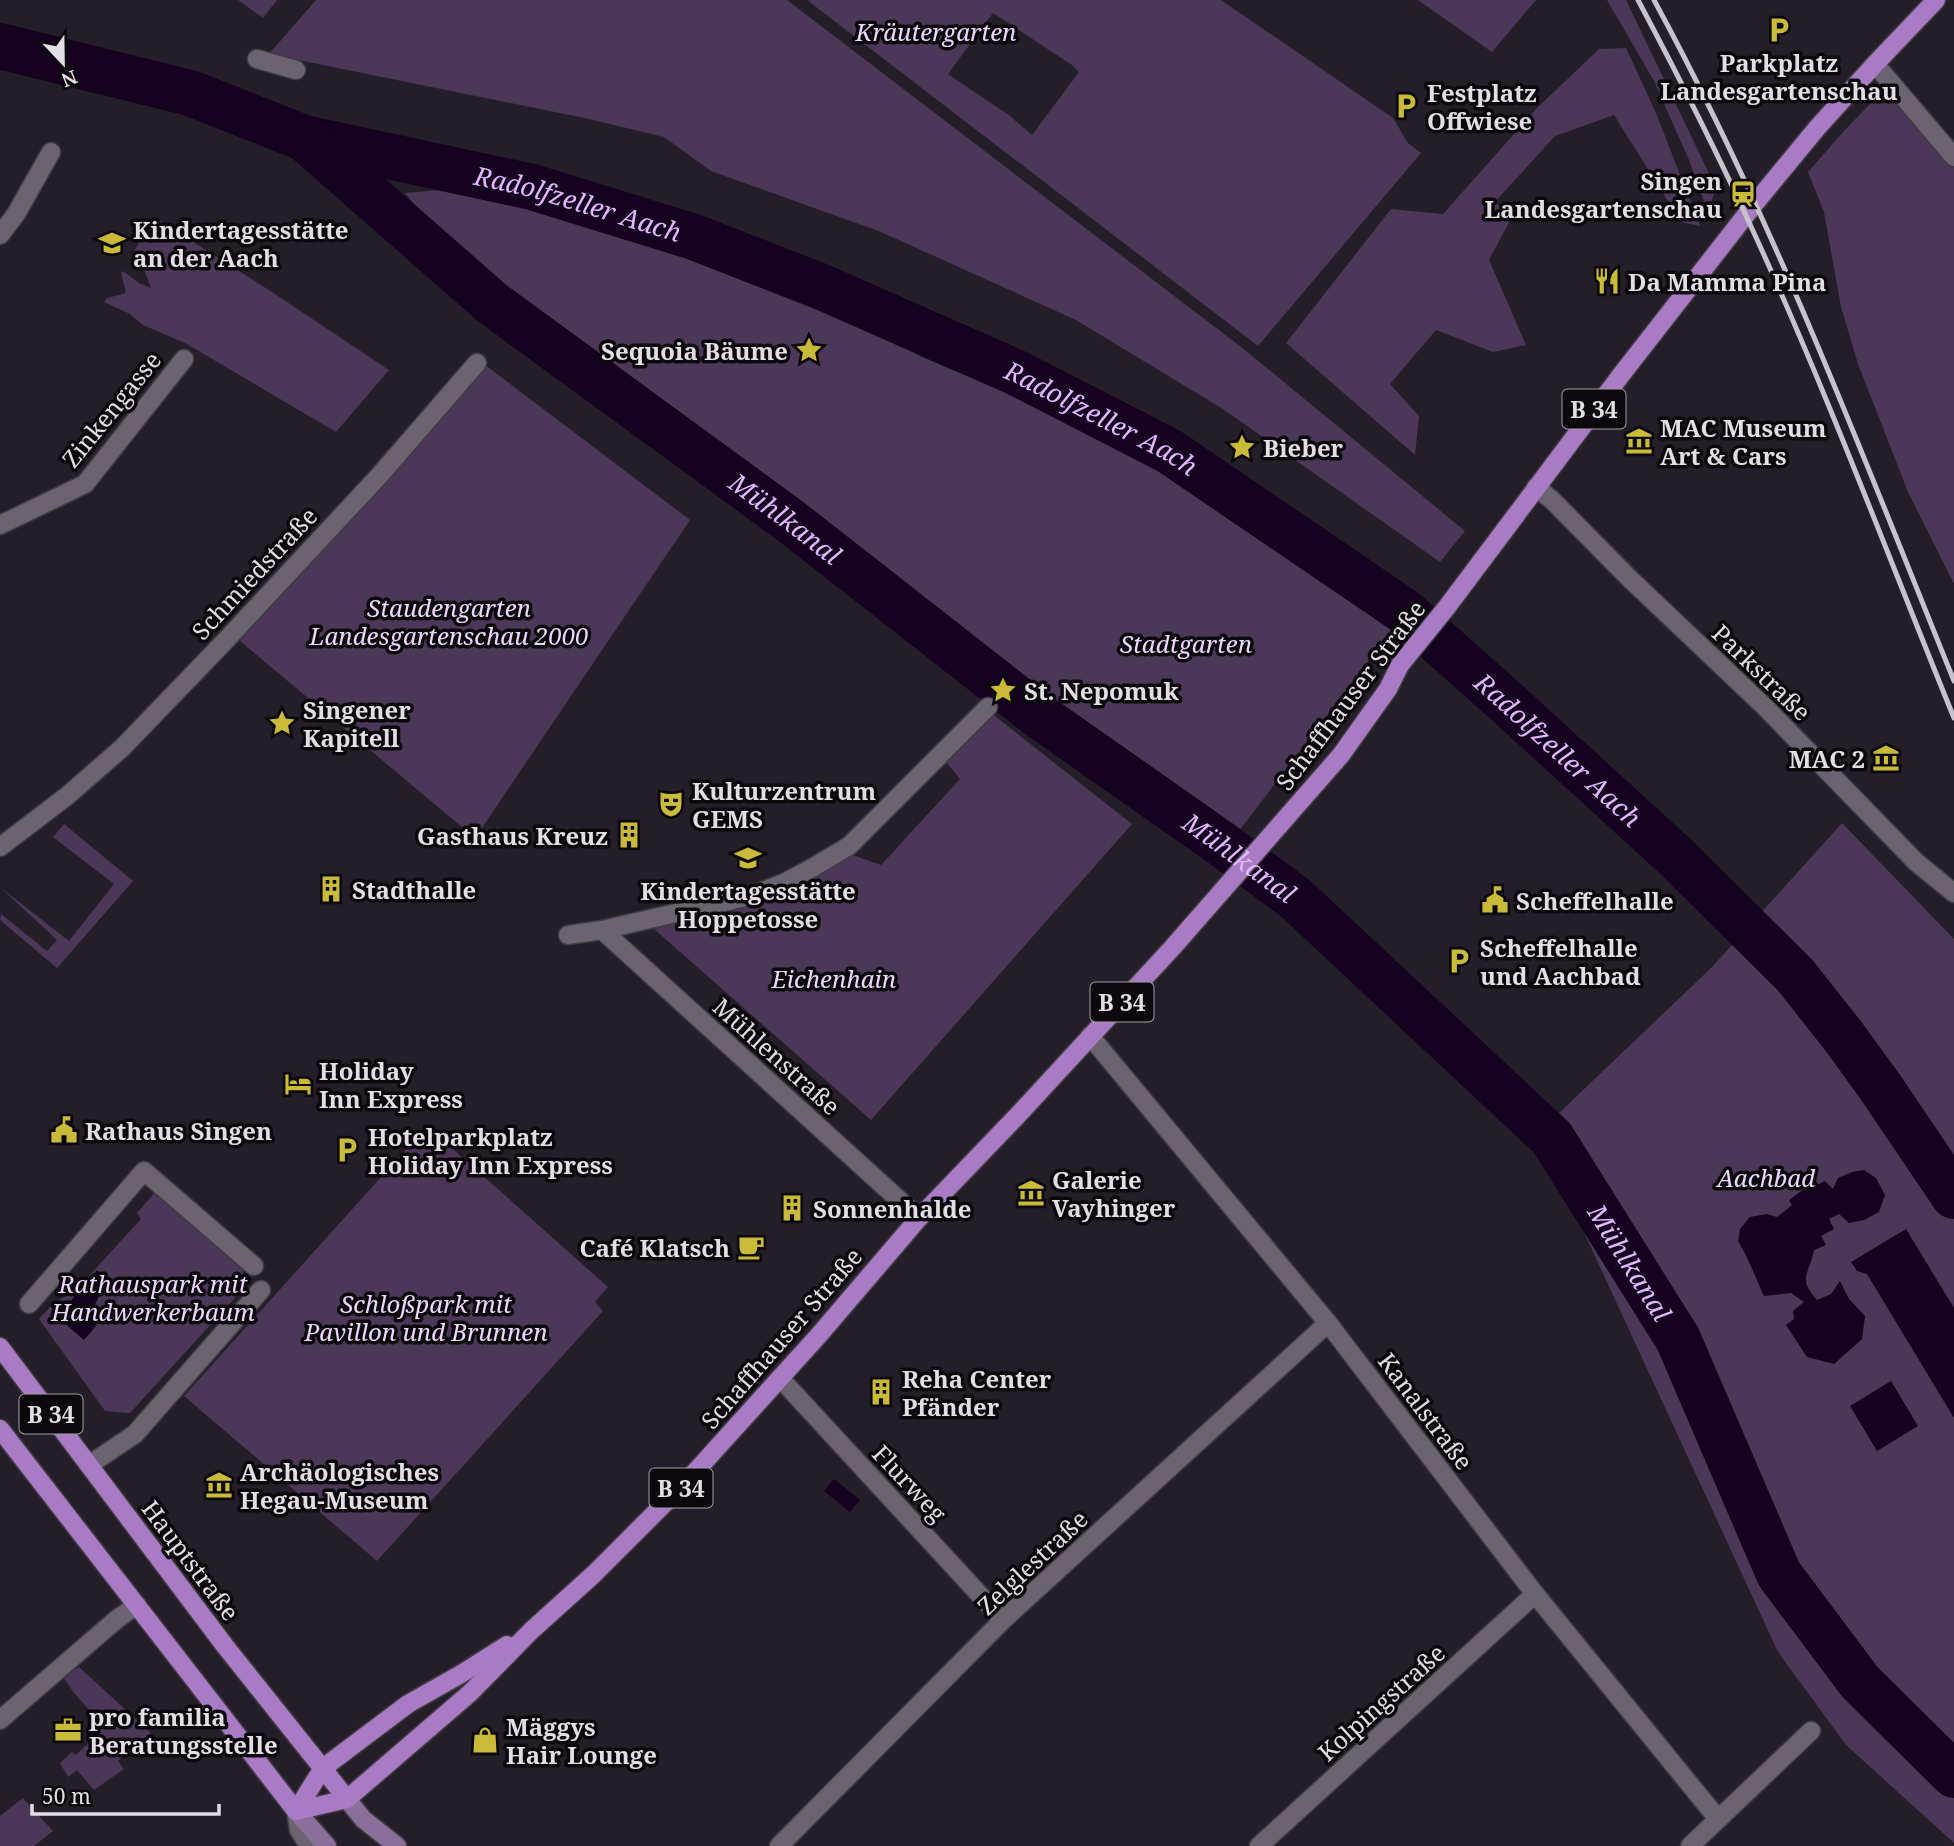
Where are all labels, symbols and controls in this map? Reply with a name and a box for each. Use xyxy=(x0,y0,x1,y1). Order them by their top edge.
park label: Kräutergarten xyxy=(855,15,1016,48)
parking icon: Parkplatz Landesgartenschau xyxy=(1764,15,1794,45)
north arrow xyxy=(28,28,98,98)
place label: Parkplatz Landesgartenschau xyxy=(1660,46,1898,107)
text: N xyxy=(58,64,81,94)
place label: Festplatz Offwiese xyxy=(1427,76,1537,137)
parking icon: Festplatz Offwiese xyxy=(1391,91,1421,121)
water label: Radolfzeller Aach xyxy=(470,157,686,250)
place label: Singen Landesgartenschau xyxy=(1485,164,1722,225)
station icon: Singen Landesgartenschau xyxy=(1728,179,1758,209)
place label: Kindertagesstätte an der Aach xyxy=(133,213,349,274)
school or university icon: Kindertagesstätte an der Aach xyxy=(97,228,127,258)
place label: Da Mamma Pina xyxy=(1628,265,1826,298)
restaurant icon: Da Mamma Pina xyxy=(1592,266,1622,296)
place label: Sequoia Bäume xyxy=(601,334,788,367)
place icon: Sequoia Bäume xyxy=(794,335,824,365)
street label: Zinkengasse xyxy=(54,344,168,474)
water label: Radolfzeller Aach xyxy=(998,351,1206,484)
road number: B 34 xyxy=(1562,390,1626,428)
place label: MAC Museum Art & Cars xyxy=(1660,411,1827,472)
museum icon: MAC Museum Art & Cars xyxy=(1624,426,1654,456)
place label: Bieber xyxy=(1263,431,1344,464)
place icon: Bieber xyxy=(1227,432,1257,462)
water label: Mühlkanal xyxy=(721,464,849,572)
street label: Schmiedstraße xyxy=(184,500,324,646)
park label: Staudengarten Landesgartenschau 2000 xyxy=(309,591,588,652)
street label: Schaffhauser Straße xyxy=(1268,593,1432,797)
street label: Parkstraße xyxy=(1705,617,1819,727)
park label: Stadtgarten xyxy=(1120,627,1252,660)
water label: Radolfzeller Aach xyxy=(1466,664,1650,835)
place label: St. Nepomuk xyxy=(1024,674,1179,707)
place icon: St. Nepomuk xyxy=(988,675,1018,705)
place label: Singener Kapitell xyxy=(303,693,411,754)
place icon: Singener Kapitell xyxy=(267,708,297,738)
place label: MAC 2 xyxy=(1789,742,1865,775)
museum icon: MAC 2 xyxy=(1871,743,1901,773)
place label: Kulturzentrum GEMS xyxy=(692,774,877,835)
theatre icon: Kulturzentrum GEMS xyxy=(656,789,686,819)
water label: Mühlkanal xyxy=(1175,804,1303,911)
place label: Gasthaus Kreuz xyxy=(417,819,608,852)
building icon: Gasthaus Kreuz xyxy=(614,820,644,850)
school or university icon: Kindertagesstätte Hoppetosse xyxy=(733,843,763,873)
place label: Stadthalle xyxy=(352,873,476,906)
building icon: Stadthalle xyxy=(316,874,346,904)
place label: Kindertagesstätte Hoppetosse xyxy=(640,874,856,935)
place label: Scheffelhalle xyxy=(1516,884,1674,917)
public building icon: Scheffelhalle xyxy=(1480,885,1510,915)
place label: Scheffelhalle und Aachbad xyxy=(1480,931,1641,992)
parking icon: Scheffelhalle und Aachbad xyxy=(1444,946,1474,976)
park label: Eichenhain xyxy=(771,962,896,995)
road number: B 34 xyxy=(1090,982,1154,1021)
street label: Mühlenstraße xyxy=(706,990,848,1122)
place label: Holiday Inn Express xyxy=(319,1054,463,1115)
hotel icon: Holiday Inn Express xyxy=(283,1069,313,1099)
place label: Rathaus Singen xyxy=(85,1114,272,1147)
public building icon: Rathaus Singen xyxy=(49,1115,79,1145)
place label: Hotelparkplatz Holiday Inn Express xyxy=(368,1120,613,1181)
parking icon: Hotelparkplatz Holiday Inn Express xyxy=(332,1135,362,1165)
park label: Aachbad xyxy=(1715,1161,1815,1194)
place label: Galerie Vayhinger xyxy=(1052,1163,1176,1224)
museum icon: Galerie Vayhinger xyxy=(1016,1178,1046,1208)
place label: Sonnenhalde xyxy=(813,1192,972,1225)
building icon: Sonnenhalde xyxy=(777,1193,807,1223)
water label: Mühlkanal xyxy=(1579,1196,1680,1328)
place label: Café Klatsch xyxy=(579,1231,730,1264)
cafe icon: Café Klatsch xyxy=(736,1232,766,1262)
street label: Schaffhauser Straße xyxy=(693,1240,869,1436)
park label: Rathauspark mit Handwerkerbaum xyxy=(50,1267,255,1328)
park label: Schloßpark mit Pavillon und Brunnen xyxy=(303,1287,548,1348)
street label: Kanalstraße xyxy=(1371,1346,1481,1476)
place label: Reha Center Pfänder xyxy=(902,1362,1052,1423)
building icon: Reha Center Pfänder xyxy=(866,1377,896,1407)
road number: B 34 xyxy=(20,1394,82,1434)
street label: Flurweg xyxy=(866,1437,954,1529)
place label: Archäologisches Hegau-Museum xyxy=(240,1455,439,1516)
road number: B 34 xyxy=(650,1469,712,1508)
museum icon: Archäologisches Hegau-Museum xyxy=(204,1470,234,1500)
street label: Hauptstraße xyxy=(135,1493,247,1627)
street label: Zelglestraße xyxy=(970,1502,1094,1622)
street label: Kolpingstraße xyxy=(1310,1636,1452,1768)
place label: pro familia Beratungsstelle xyxy=(89,1700,278,1761)
place label: Mäggys Hair Lounge xyxy=(506,1710,657,1771)
office icon: pro familia Beratungsstelle xyxy=(53,1715,83,1745)
shop icon: Mäggys Hair Lounge xyxy=(470,1725,500,1755)
scale bar xyxy=(32,1772,219,1816)
text: 50 m xyxy=(42,1782,91,1810)

